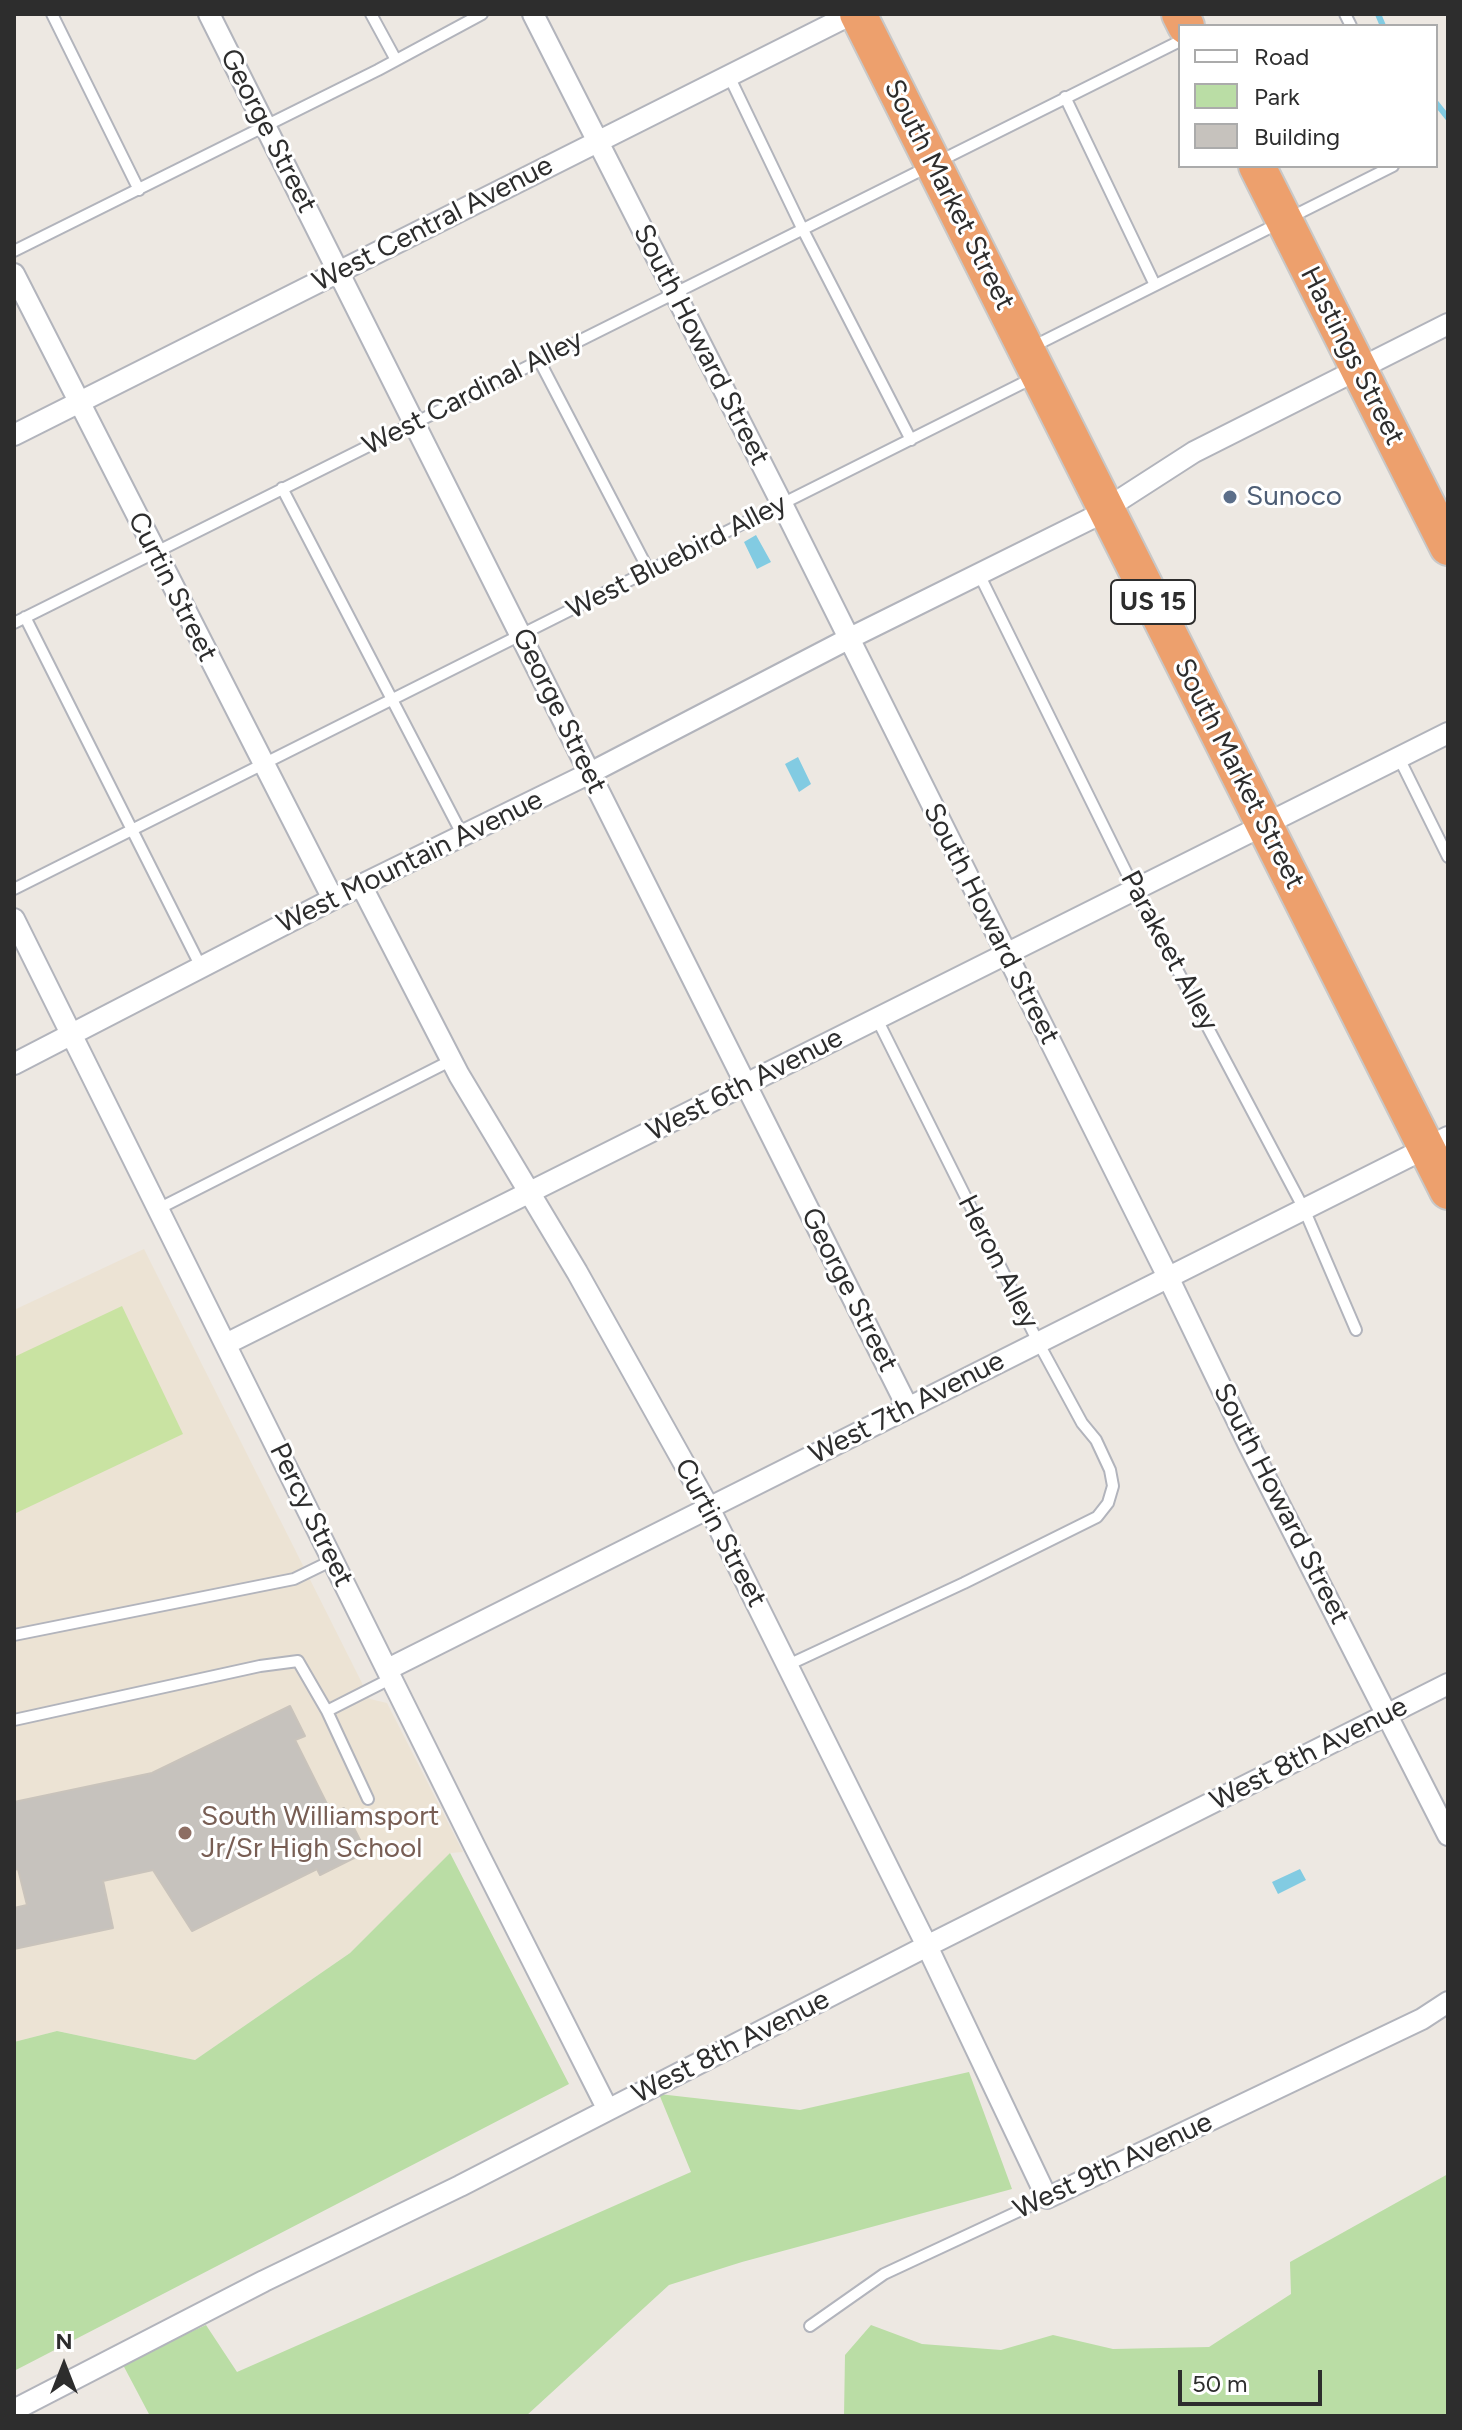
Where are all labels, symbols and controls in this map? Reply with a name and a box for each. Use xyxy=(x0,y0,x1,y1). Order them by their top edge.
legend xyxy=(1178,24,1438,168)
text: Road xyxy=(1254,42,1309,71)
street label: George Street xyxy=(212,43,324,219)
street label: South Market Street xyxy=(876,74,1022,316)
text: Park xyxy=(1254,82,1300,111)
text: Building xyxy=(1254,122,1340,151)
street label: West Central Avenue xyxy=(307,149,559,299)
street label: South Howard Street xyxy=(626,219,776,471)
street label: Hastings Street xyxy=(1293,261,1411,451)
street label: West Cardinal Alley xyxy=(357,323,589,463)
place label: Sunoco xyxy=(1246,480,1342,514)
street label: West Bluebird Alley xyxy=(561,487,793,627)
marker: Sunoco xyxy=(1221,488,1239,506)
street label: Curtin Street xyxy=(120,507,224,667)
road number: US 15 xyxy=(1111,580,1195,624)
street label: George Street xyxy=(505,623,613,799)
street label: South Market Street xyxy=(1166,653,1312,895)
street label: West Mountain Avenue xyxy=(272,783,548,941)
street label: South Howard Street xyxy=(916,798,1066,1050)
street label: Parakeet Alley xyxy=(1113,865,1225,1037)
street label: West 6th Avenue xyxy=(641,1021,849,1149)
street label: Heron Alley xyxy=(950,1190,1046,1334)
street label: George Street xyxy=(793,1202,905,1378)
street label: West 7th Avenue xyxy=(804,1344,1010,1472)
street label: South Howard Street xyxy=(1206,1378,1356,1630)
street label: Percy Street xyxy=(262,1438,360,1592)
street label: Curtin Street xyxy=(667,1453,773,1613)
street label: West 8th Avenue xyxy=(1205,1690,1413,1818)
place label: South Williamsport Jr/Sr High School xyxy=(201,1800,439,1866)
marker: South Williamsport Jr/Sr High School xyxy=(176,1824,194,1842)
street label: West 8th Avenue xyxy=(627,1983,835,2111)
street label: West 9th Avenue xyxy=(1008,2105,1218,2227)
north arrow xyxy=(24,2326,104,2406)
text: N xyxy=(55,2328,73,2355)
scale bar xyxy=(1182,2354,1326,2404)
text: 50 m xyxy=(1192,2369,1248,2398)

